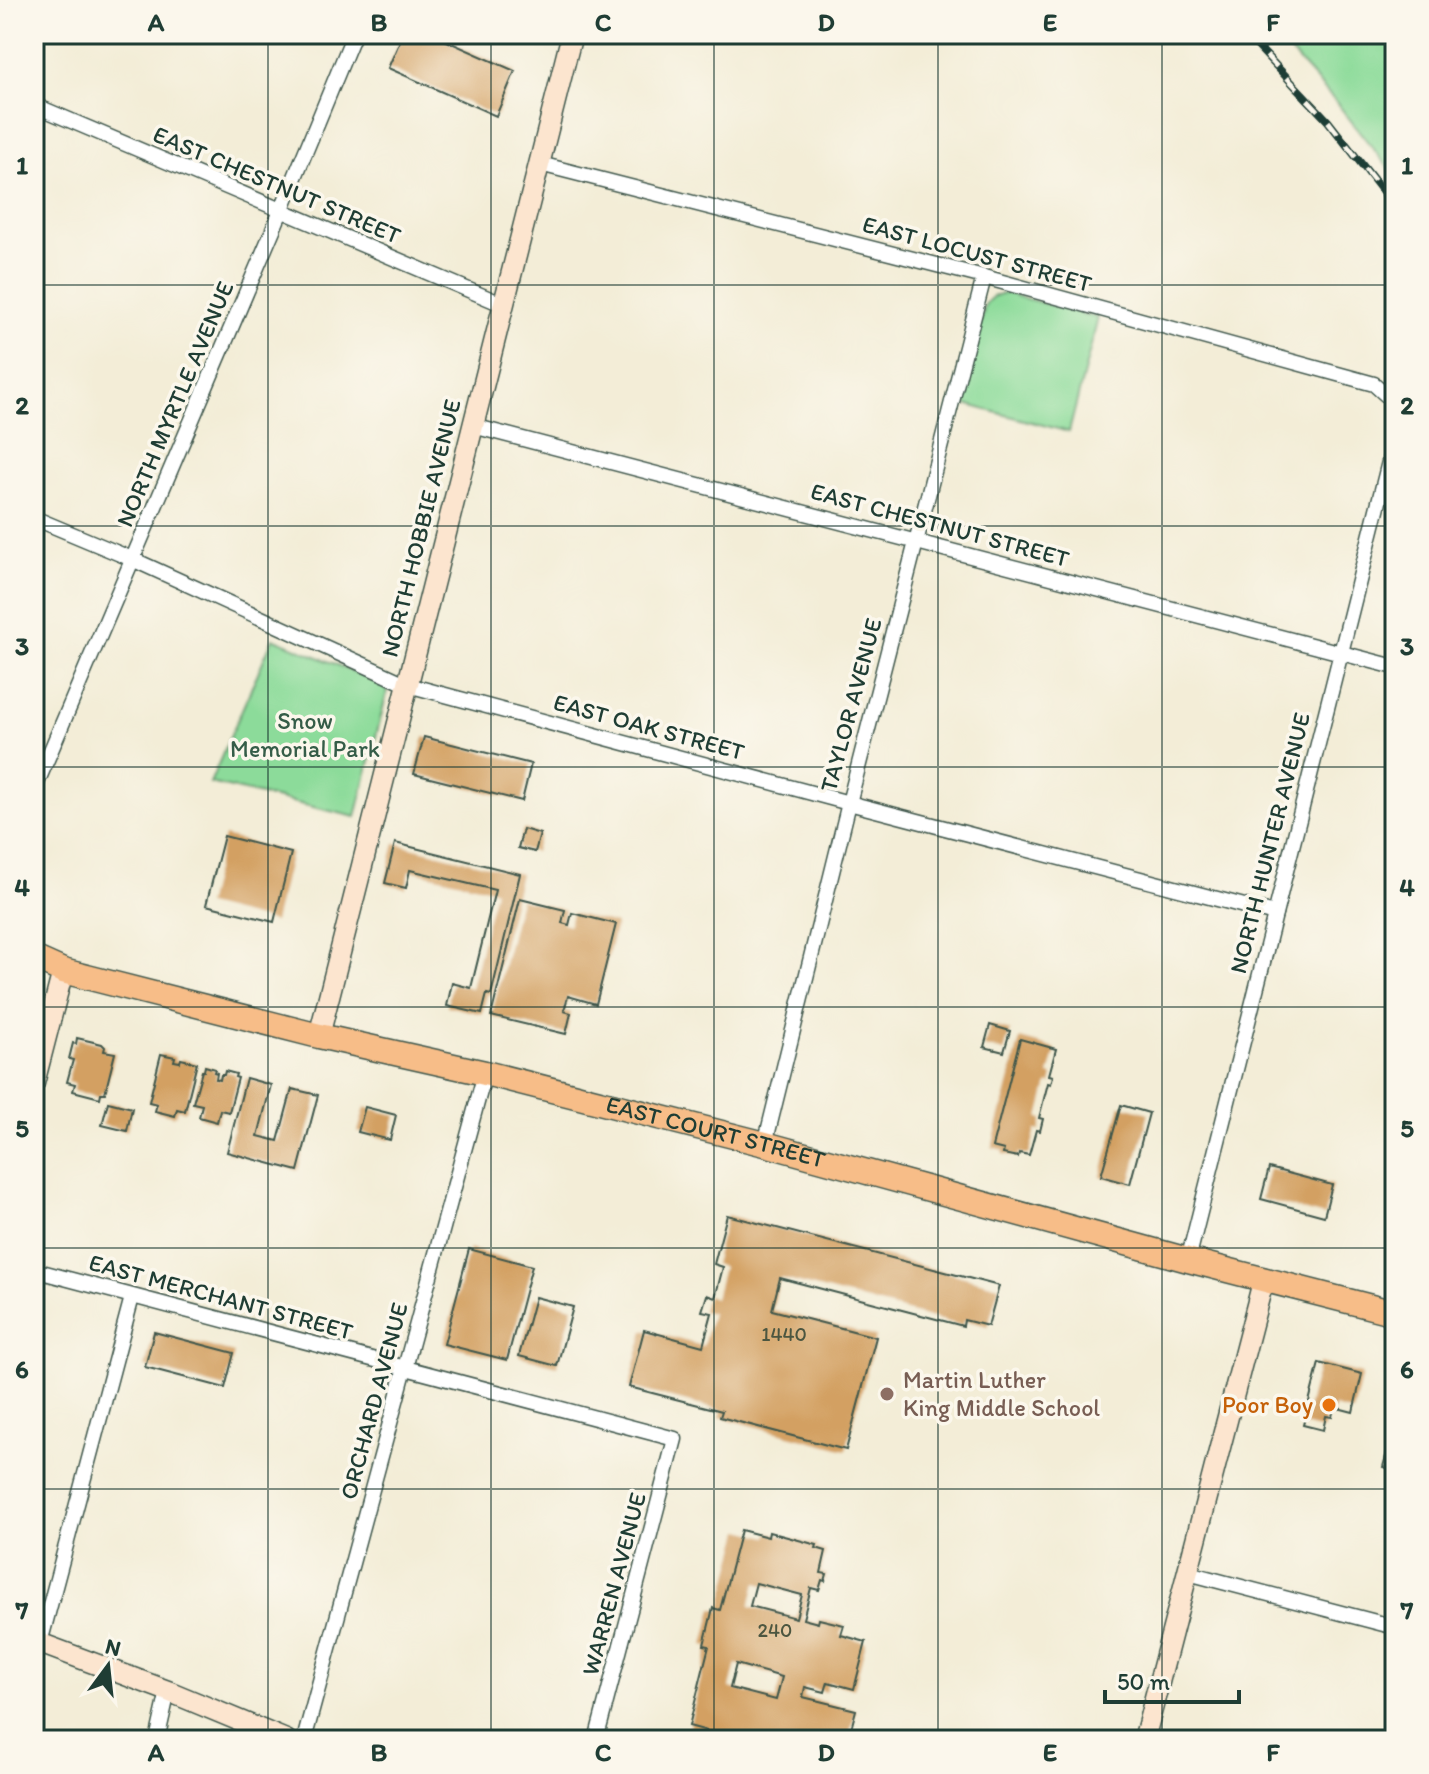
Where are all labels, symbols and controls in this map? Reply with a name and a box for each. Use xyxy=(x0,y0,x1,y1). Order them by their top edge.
text: A xyxy=(147,6,165,38)
text: B xyxy=(371,6,388,38)
text: C xyxy=(595,6,612,38)
text: D xyxy=(817,6,835,38)
text: E xyxy=(1043,6,1057,38)
text: F xyxy=(1266,6,1280,38)
street label: EAST CHESTNUT STREET xyxy=(149,119,406,250)
text: 1 xyxy=(16,149,28,181)
text: 1 xyxy=(1401,149,1413,181)
street label: EAST LOCUST STREET xyxy=(859,209,1095,298)
street label: NORTH MYRTLE AVENUE xyxy=(110,277,239,531)
text: 2 xyxy=(15,389,29,421)
text: 2 xyxy=(1400,389,1414,421)
street label: NORTH HOBBIE AVENUE xyxy=(374,396,467,660)
street label: EAST CHESTNUT STREET xyxy=(808,476,1073,573)
street label: TAYLOR AVENUE xyxy=(813,615,888,795)
text: 3 xyxy=(15,630,29,662)
text: 3 xyxy=(1400,630,1414,662)
street label: EAST OAK STREET xyxy=(551,687,748,766)
park label: Snow Memorial Park xyxy=(230,706,380,763)
street label: NORTH HUNTER AVENUE xyxy=(1223,709,1316,976)
text: 4 xyxy=(14,871,30,903)
text: 4 xyxy=(1399,871,1415,903)
street label: EAST COURT STREET xyxy=(603,1089,829,1174)
text: 5 xyxy=(15,1112,29,1144)
text: 5 xyxy=(1400,1112,1414,1144)
street label: EAST MERCHANT STREET xyxy=(86,1247,357,1346)
street label: ORCHARD AVENUE xyxy=(333,1299,414,1502)
house number: 1440 xyxy=(761,1322,807,1346)
text: 6 xyxy=(15,1353,29,1385)
text: 6 xyxy=(1400,1353,1414,1385)
place label: Martin Luther King Middle School xyxy=(903,1365,1100,1422)
marker: Martin Luther King Middle School xyxy=(878,1385,896,1403)
place label: Poor Boy xyxy=(1222,1390,1313,1419)
marker: Poor Boy xyxy=(1320,1396,1338,1414)
street label: WARREN AVENUE xyxy=(575,1489,652,1679)
text: 7 xyxy=(15,1594,29,1626)
text: 7 xyxy=(1400,1594,1414,1626)
house number: 240 xyxy=(758,1618,792,1642)
north arrow xyxy=(68,1626,148,1706)
text: N xyxy=(102,1632,124,1662)
scale bar xyxy=(1105,1654,1239,1704)
text: 50 m xyxy=(1117,1667,1170,1696)
text: A xyxy=(147,1736,165,1768)
text: B xyxy=(371,1736,388,1768)
text: C xyxy=(595,1736,612,1768)
text: D xyxy=(817,1736,835,1768)
text: E xyxy=(1043,1736,1057,1768)
text: F xyxy=(1266,1736,1280,1768)

